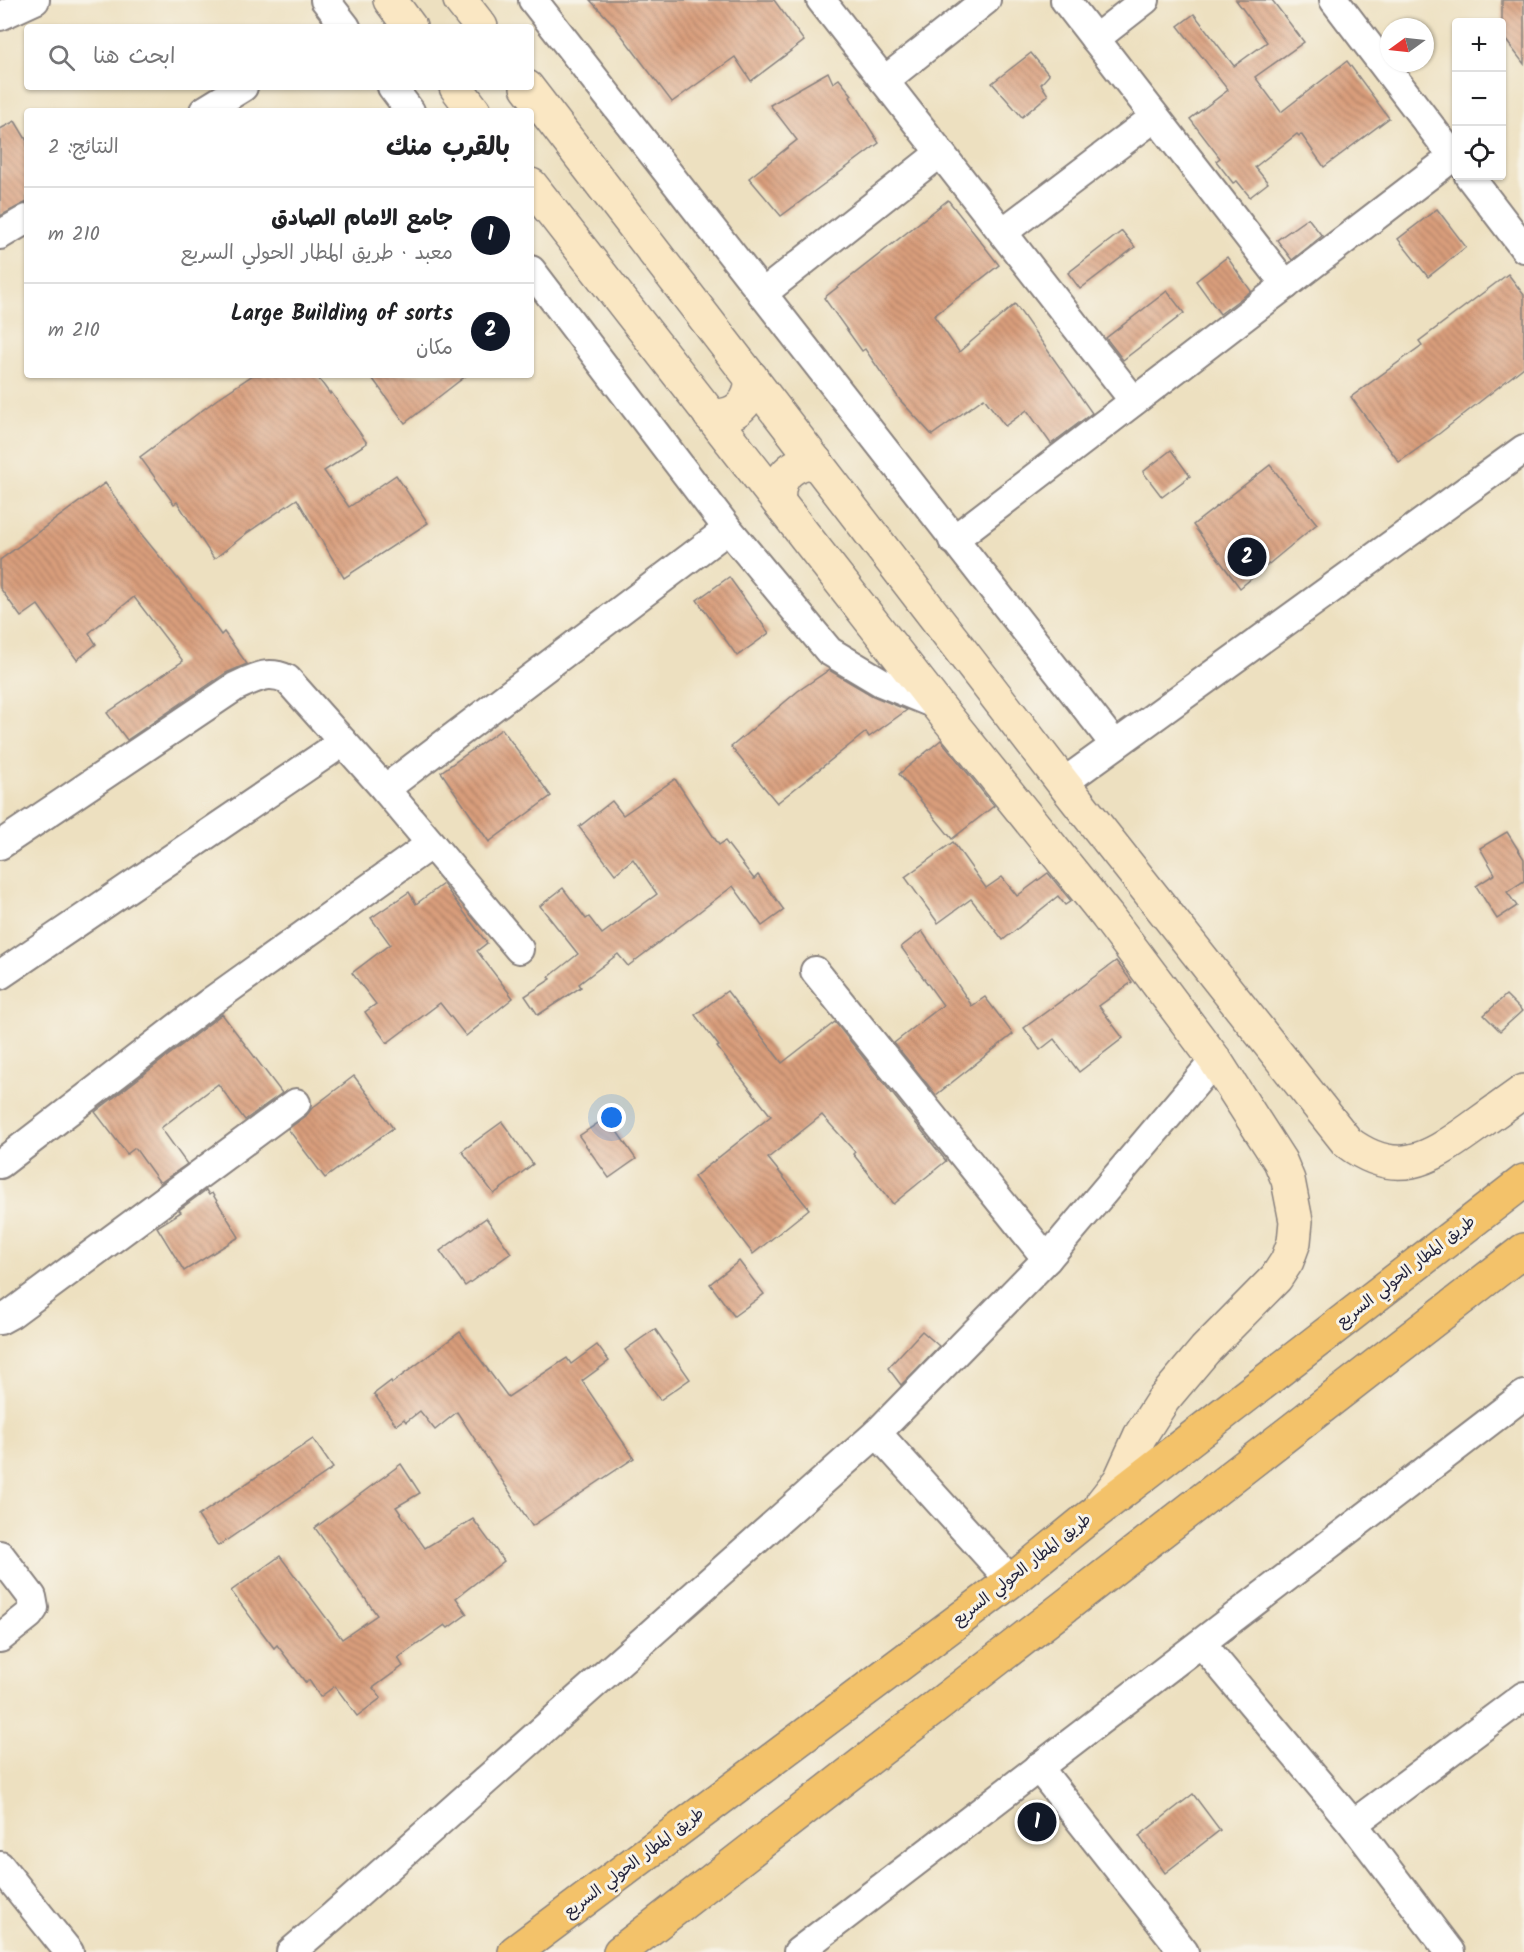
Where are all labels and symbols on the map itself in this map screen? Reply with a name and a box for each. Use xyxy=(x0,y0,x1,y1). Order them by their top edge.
north arrow xyxy=(1380,18,1434,72)
pin: 2 xyxy=(1228,534,1266,580)
your location xyxy=(597,1103,626,1132)
street label: طريق المطار الحولي السريع xyxy=(1331,1210,1482,1335)
street label: طريق المطار الحولي السريع xyxy=(947,1508,1098,1633)
pin: 1 xyxy=(1018,1800,1056,1844)
street label: طريق المطار الحولي السريع xyxy=(558,1802,710,1925)

